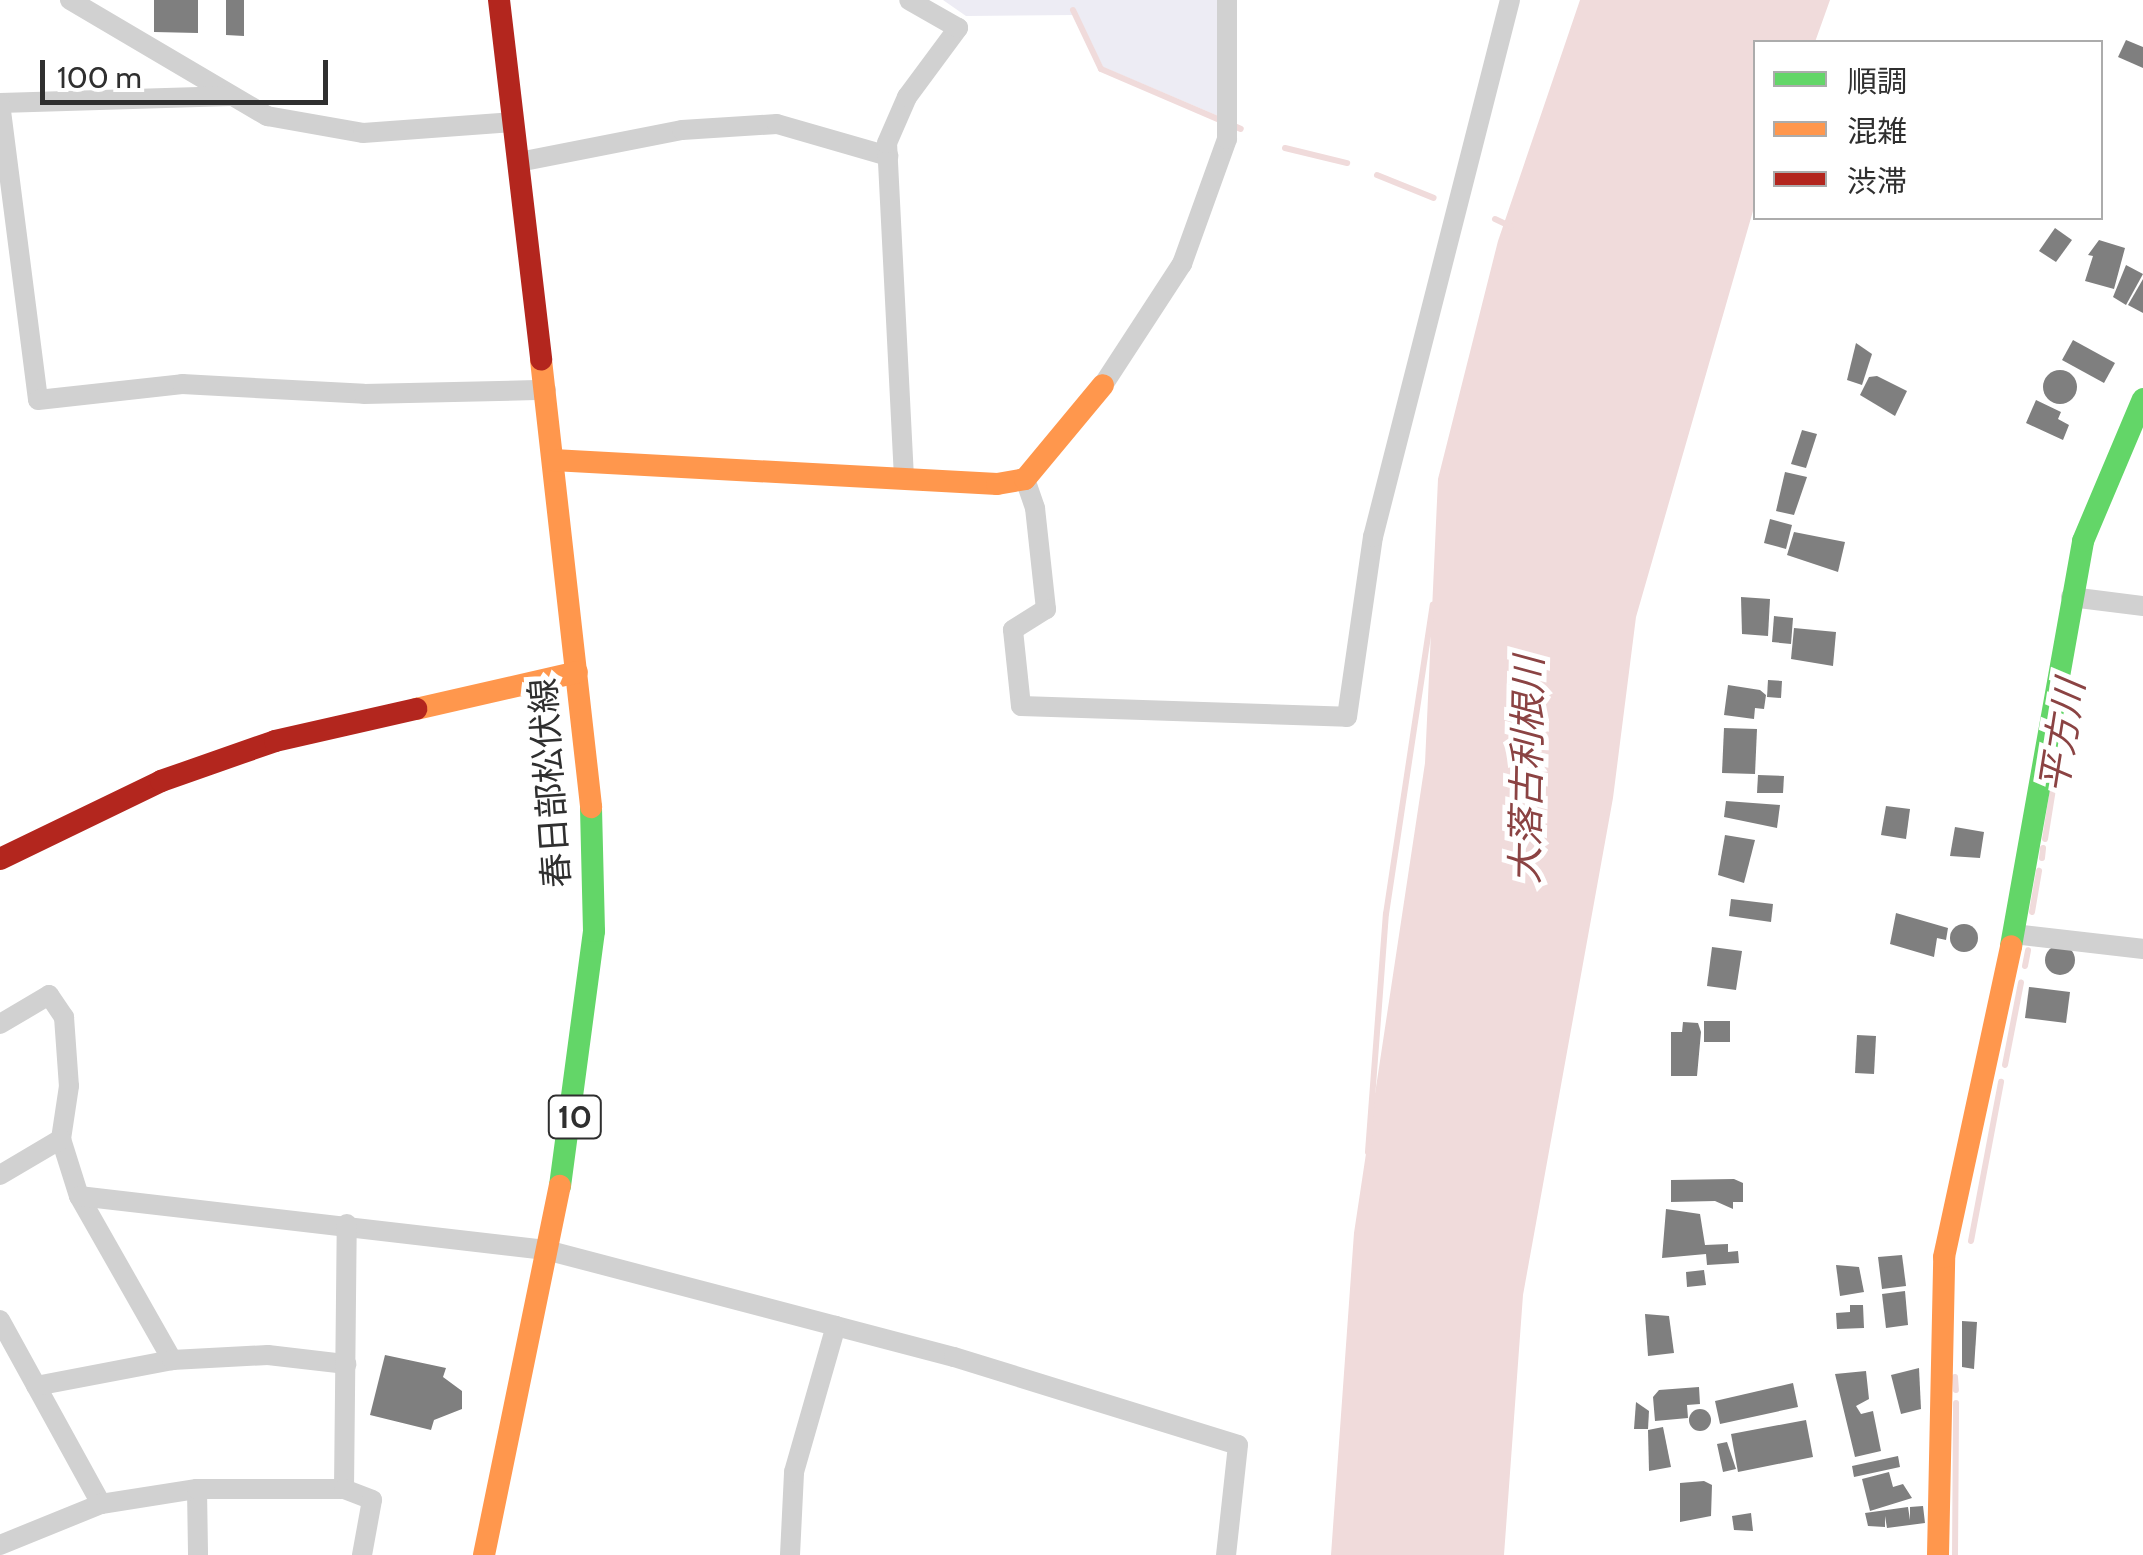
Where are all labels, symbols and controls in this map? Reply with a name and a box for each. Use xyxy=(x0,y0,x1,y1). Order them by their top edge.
scale bar xyxy=(45,40,332,102)
legend xyxy=(1753,40,2103,220)
text: 100 m xyxy=(57,59,142,96)
text: 順調 xyxy=(1847,63,1907,100)
text: 混雑 xyxy=(1847,113,1907,150)
text: 渋滞 xyxy=(1847,163,1907,200)
water label: 大落古利根川 xyxy=(1502,656,1552,884)
water label: 平方川 xyxy=(2031,676,2093,796)
street label: 春日部松伏線 xyxy=(522,677,578,889)
road number: 10 xyxy=(548,1090,602,1144)

